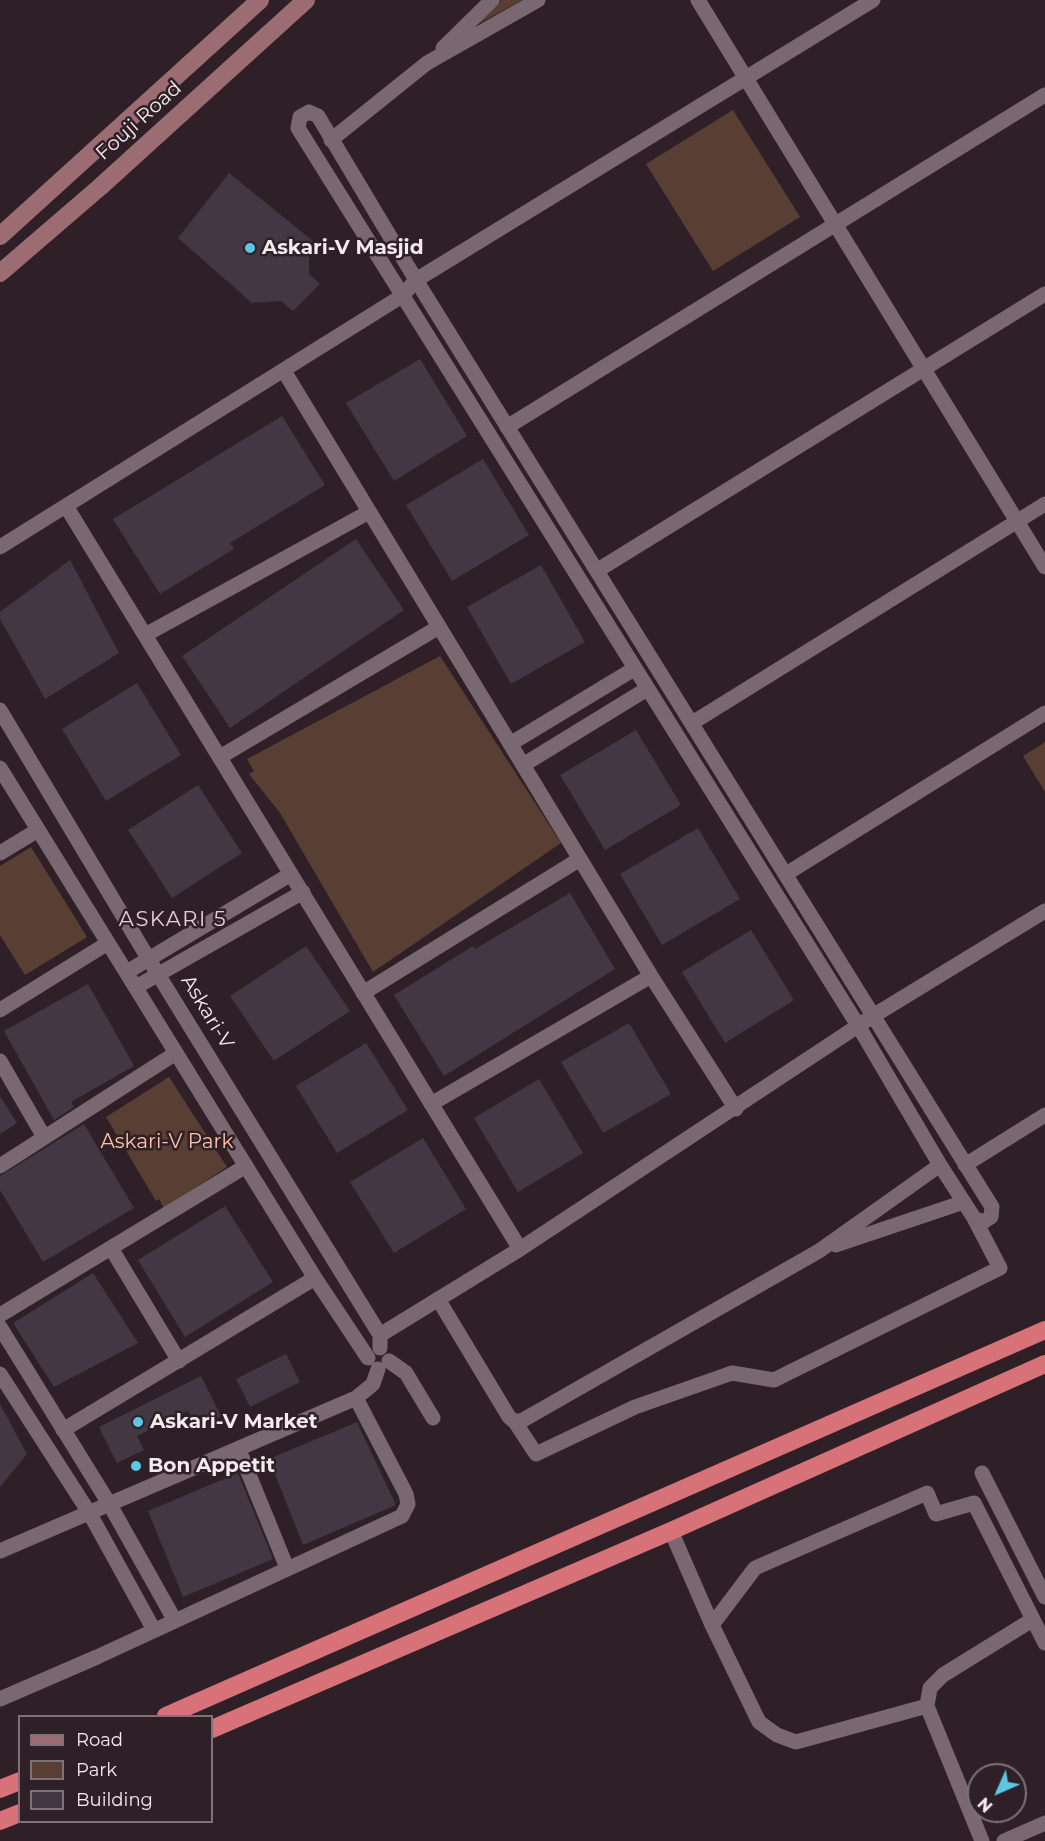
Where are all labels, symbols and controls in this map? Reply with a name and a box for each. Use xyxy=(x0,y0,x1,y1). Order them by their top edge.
street label: Fouji Road xyxy=(91,76,187,166)
place label: Askari-V Masjid xyxy=(262,236,423,260)
marker: Askari-V Masjid xyxy=(243,241,257,255)
district label: ASKARI 5 xyxy=(119,907,227,933)
street label: Askari-V xyxy=(176,971,238,1053)
park label: Askari-V Park xyxy=(101,1130,233,1154)
place label: Askari-V Market xyxy=(150,1410,317,1434)
marker: Askari-V Market xyxy=(131,1415,145,1429)
place label: Bon Appetit xyxy=(148,1454,275,1478)
marker: Bon Appetit xyxy=(129,1459,143,1473)
legend xyxy=(18,1715,213,1823)
text: Road xyxy=(76,1729,123,1751)
text: Park xyxy=(76,1759,117,1781)
north arrow xyxy=(967,1763,1027,1823)
text: Building xyxy=(76,1789,153,1811)
text: N xyxy=(974,1793,997,1816)

